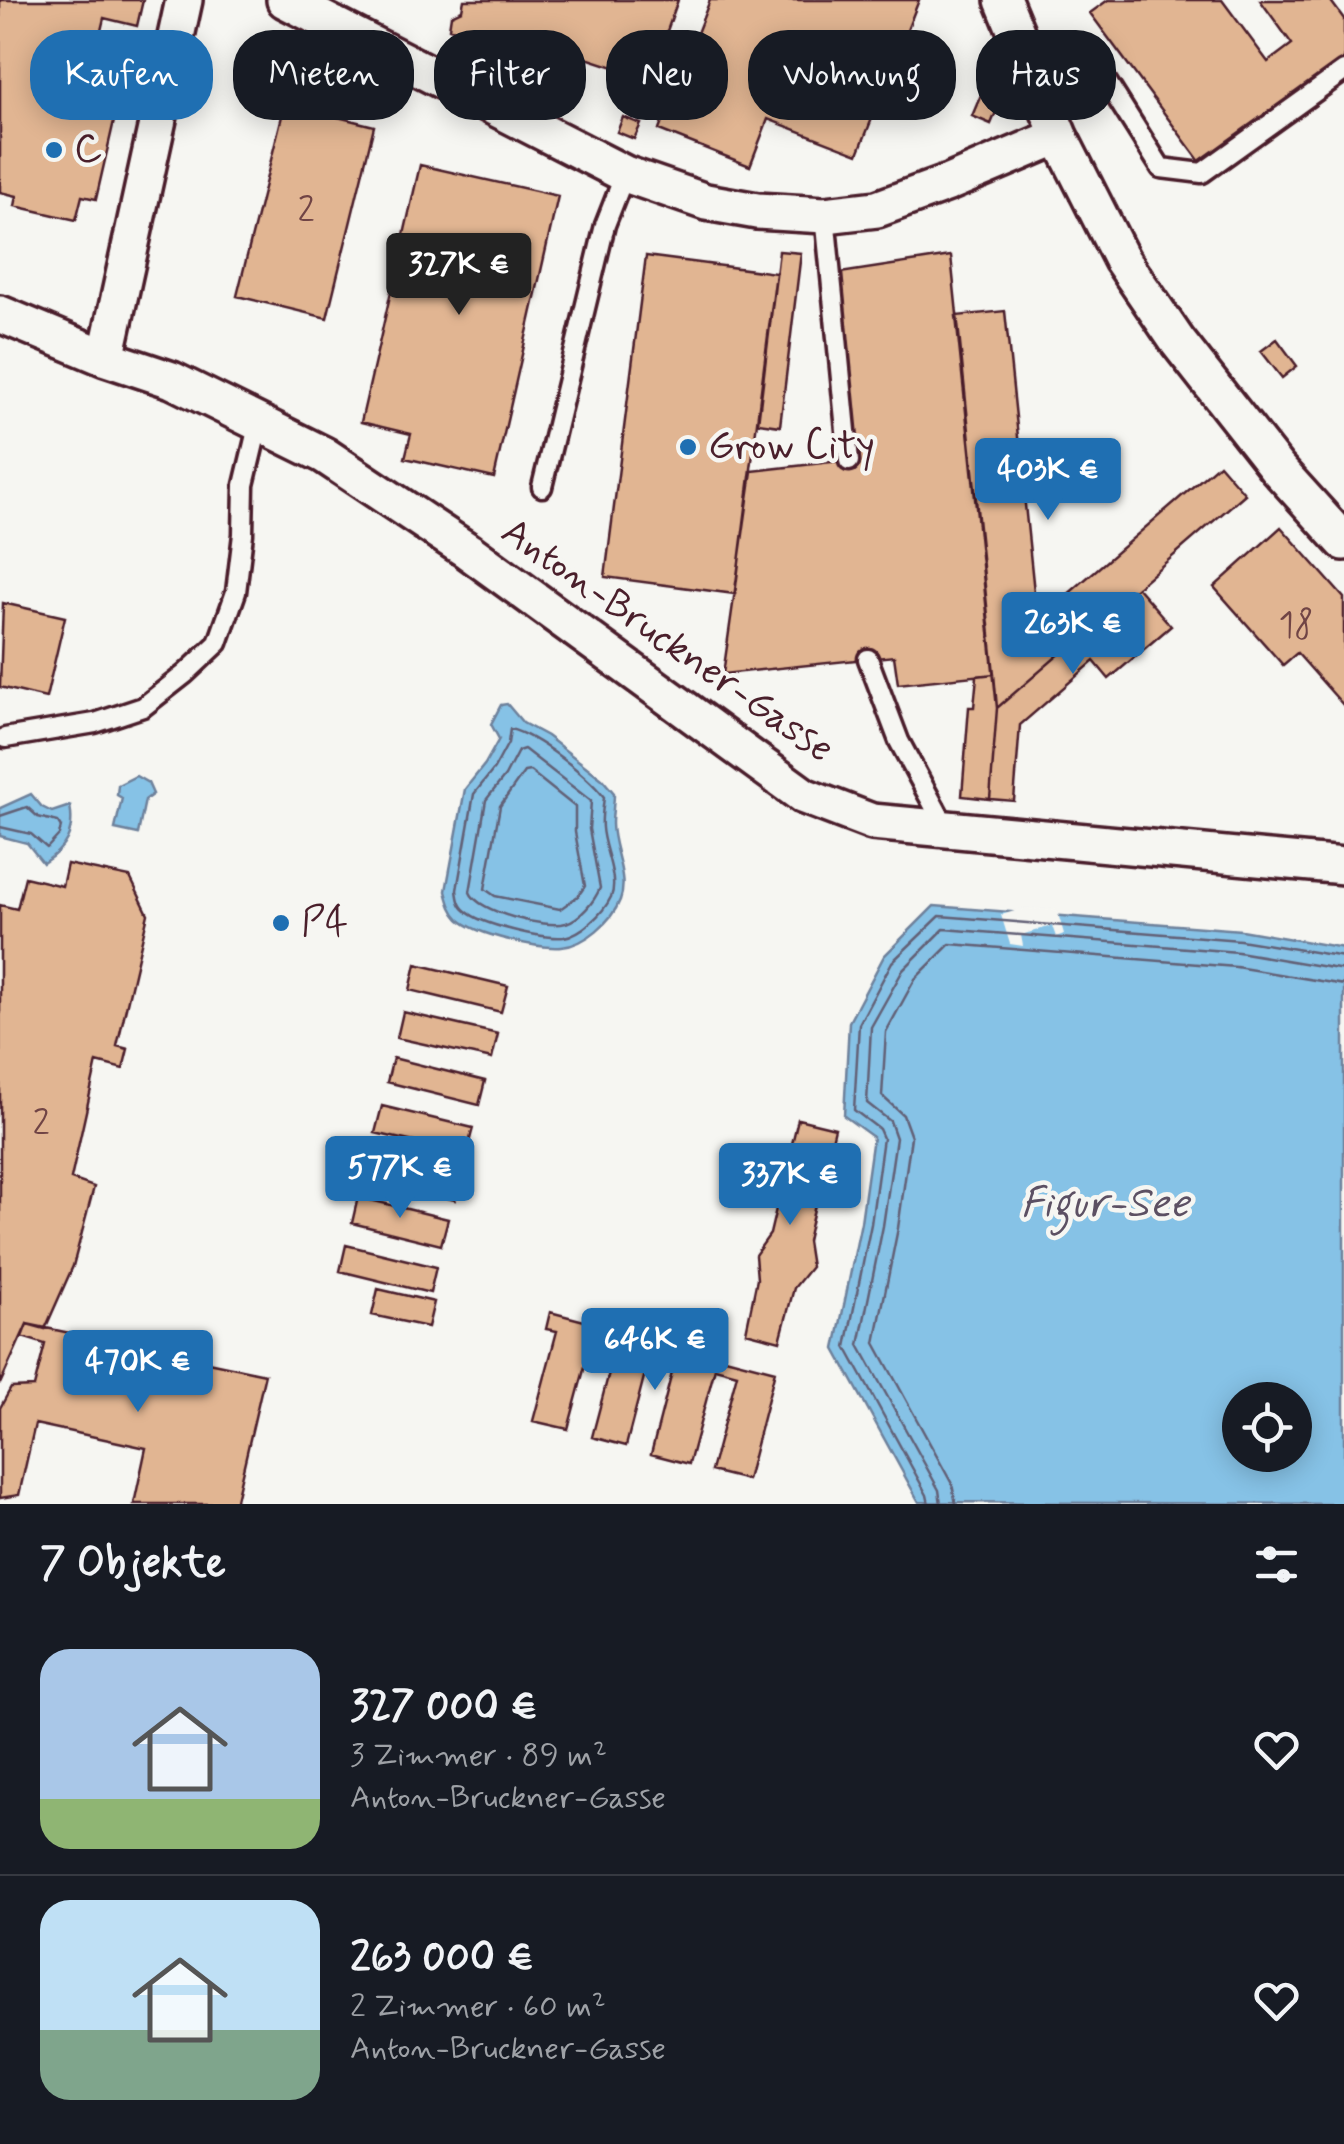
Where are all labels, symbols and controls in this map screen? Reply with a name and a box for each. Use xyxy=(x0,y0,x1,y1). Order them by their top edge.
chip: Kaufen xyxy=(30,30,213,120)
chip: Mieten xyxy=(233,30,414,120)
chip: Filter xyxy=(434,30,586,120)
chip: Neu xyxy=(606,30,728,120)
chip: Wohnung xyxy=(748,30,956,120)
chip: Haus xyxy=(976,30,1116,120)
place label: C xyxy=(74,124,102,176)
marker: C xyxy=(43,139,65,161)
house number: 2 xyxy=(297,188,315,234)
pin: 327K € xyxy=(378,233,540,318)
text: 327K € xyxy=(408,244,510,286)
place label: Grow City xyxy=(708,421,875,473)
marker: Grow City xyxy=(677,436,699,458)
pin: 403K € xyxy=(967,438,1129,523)
text: 403K € xyxy=(997,449,1099,491)
street label: Anton-Bruckner-Gasse xyxy=(490,506,844,776)
pin: 263K € xyxy=(992,592,1154,677)
text: 263K € xyxy=(1024,603,1122,645)
house number: 18 xyxy=(1279,603,1313,649)
place label: P4 xyxy=(301,897,348,949)
marker: P4 xyxy=(270,912,292,934)
house number: 2 xyxy=(32,1101,50,1147)
pin: 577K € xyxy=(319,1136,481,1221)
pin: 337K € xyxy=(709,1143,871,1228)
text: 577K € xyxy=(347,1147,453,1189)
text: 337K € xyxy=(741,1154,839,1196)
water label: Figur-See xyxy=(1021,1177,1191,1236)
pin: 646K € xyxy=(574,1308,736,1393)
text: 646K € xyxy=(603,1319,707,1361)
pin: 470K € xyxy=(57,1330,219,1415)
text: 470K € xyxy=(85,1341,191,1383)
map controls xyxy=(1222,1382,1312,1472)
button: locate xyxy=(1222,1382,1312,1472)
text: 7 Objekte xyxy=(40,1537,226,1592)
icon: filters xyxy=(1249,1537,1304,1592)
text: 327 000 € xyxy=(350,1680,538,1735)
icon: home xyxy=(120,1689,240,1809)
icon: heart xyxy=(1249,1722,1304,1777)
text: 3 Zimmer · 89 m² xyxy=(350,1735,607,1777)
text: Anton-Bruckner-Gasse xyxy=(350,1777,666,1819)
text: 263 000 € xyxy=(350,1931,534,1986)
icon: home xyxy=(120,1940,240,2060)
icon: heart xyxy=(1249,1973,1304,2028)
text: 2 Zimmer · 60 m² xyxy=(350,1986,606,2028)
text: Anton-Bruckner-Gasse xyxy=(350,2028,666,2070)

